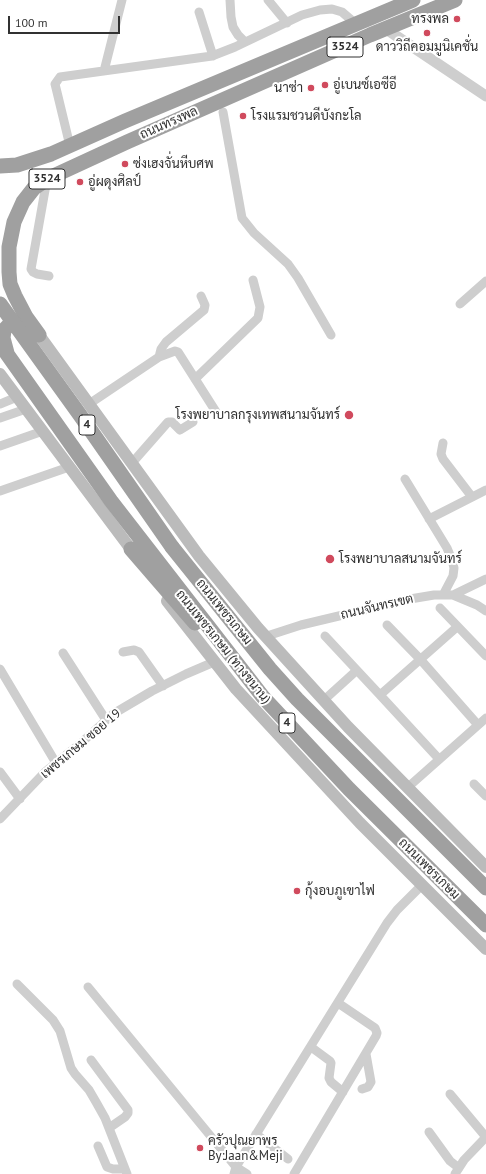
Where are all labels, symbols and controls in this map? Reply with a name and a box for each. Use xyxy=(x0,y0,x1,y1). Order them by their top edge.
scale bar xyxy=(10,8,122,34)
place label: ทรงพล xyxy=(411,11,449,27)
marker: ทรงพล xyxy=(452,14,462,24)
text: 100 m xyxy=(15,15,48,30)
marker: ดาววิถีคอมมูนิเคชั่น xyxy=(422,28,432,38)
road number: 3524 xyxy=(327,37,363,57)
place label: ดาววิถีคอมมูนิเคชั่น xyxy=(376,39,478,55)
place label: อู่เบนซ์เอซีอี xyxy=(333,77,397,93)
place label: นาซ่า xyxy=(274,80,303,96)
marker: อู่เบนซ์เอซีอี xyxy=(320,80,330,90)
marker: นาซ่า xyxy=(306,83,316,93)
street label: ถนนทรงพล xyxy=(138,103,200,143)
place label: โรงแรมชวนดีบังกะโล xyxy=(251,108,362,124)
marker: โรงแรมชวนดีบังกะโล xyxy=(238,111,248,121)
place label: ซ่งเฮงจั่นหีบศพ xyxy=(133,156,214,172)
marker: ซ่งเฮงจั่นหีบศพ xyxy=(120,159,130,169)
road number: 3524 xyxy=(29,169,65,189)
place label: อู่ผดุงศิลป์ xyxy=(88,174,141,190)
marker: อู่ผดุงศิลป์ xyxy=(75,177,85,187)
place label: โรงพยาบาลกรุงเทพสนามจันทร์ xyxy=(175,407,340,423)
marker: โรงพยาบาลกรุงเทพสนามจันทร์ xyxy=(343,409,355,421)
road number: 4 xyxy=(79,415,95,435)
place label: โรงพยาบาลสนามจันทร์ xyxy=(339,551,462,567)
marker: โรงพยาบาลสนามจันทร์ xyxy=(324,553,336,565)
street label: ถนนเพชรเกษม xyxy=(193,576,255,648)
street label: ถนนเพชรเกษม (ทางขนาน) xyxy=(172,587,274,707)
street label: ถนนจันทรเขต xyxy=(339,591,415,623)
street label: เพชรเกษม ซอย 19 xyxy=(38,706,124,782)
road number: 4 xyxy=(279,713,295,733)
street label: ถนนเพชรเกษม xyxy=(395,835,463,903)
place label: กุ้งอบภูเขาไฟ xyxy=(305,883,375,899)
marker: กุ้งอบภูเขาไฟ xyxy=(292,886,302,896)
place label: ครัวปุณยาพร By:Jaan&Meji xyxy=(208,1133,283,1164)
marker: ครัวปุณยาพร By:Jaan&Meji xyxy=(195,1143,205,1153)

